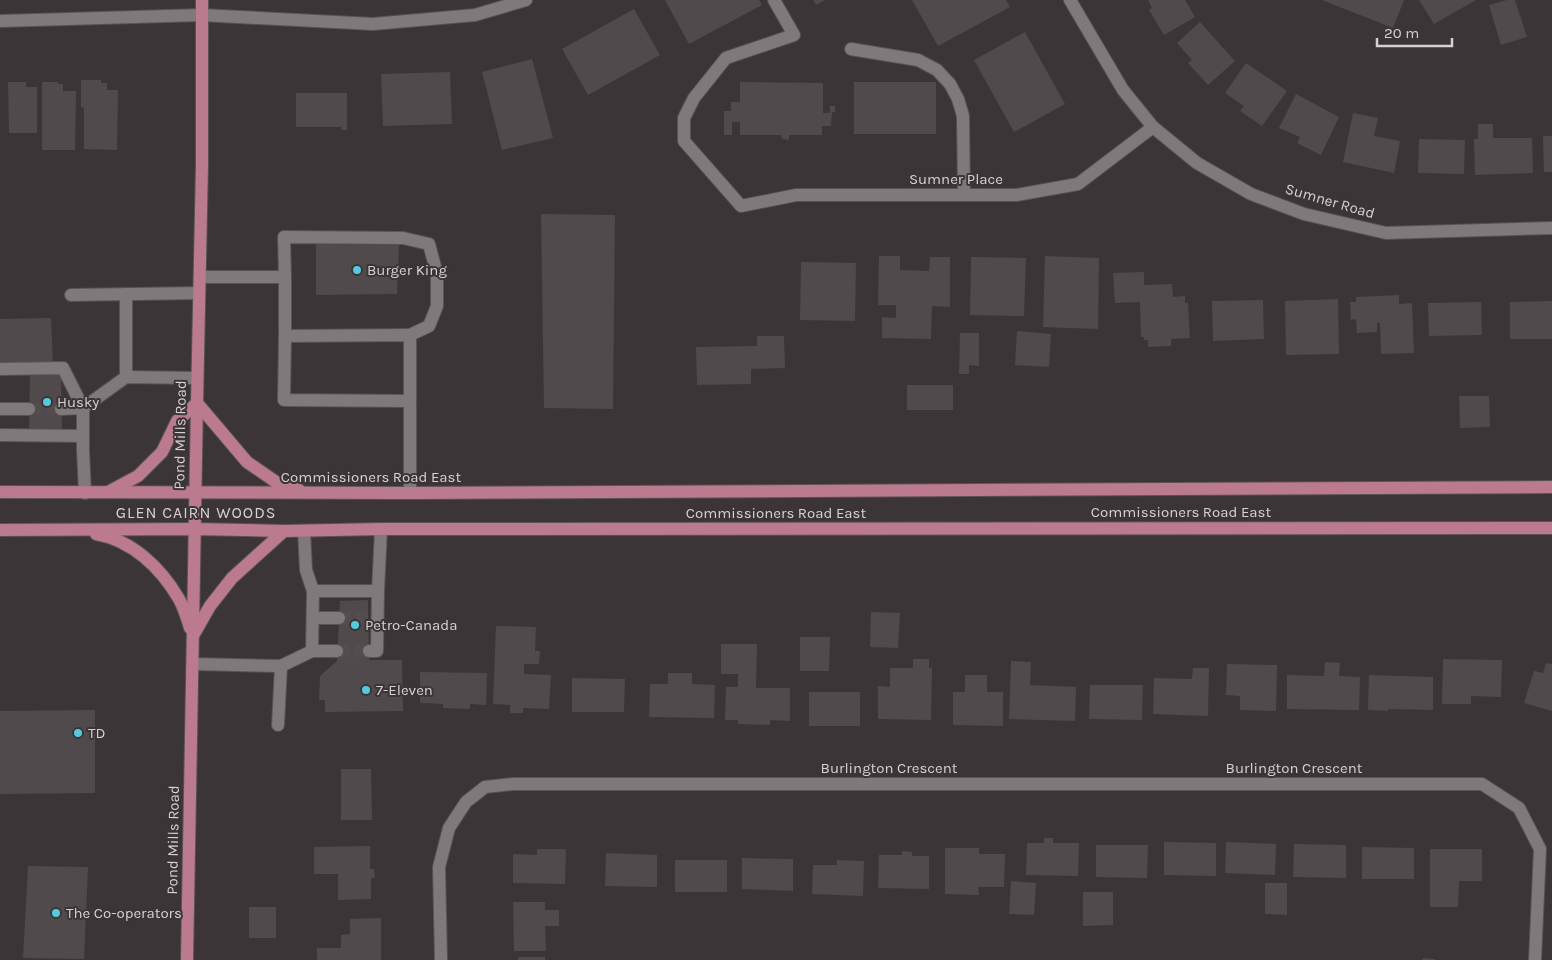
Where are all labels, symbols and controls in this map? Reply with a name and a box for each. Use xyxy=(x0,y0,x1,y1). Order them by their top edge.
scale bar xyxy=(1377,15,1452,47)
text: 20 m xyxy=(1384,24,1419,42)
street label: Sumner Place xyxy=(909,170,1003,188)
street label: Sumner Road xyxy=(1283,180,1377,222)
place label: Burger King xyxy=(367,261,447,279)
marker: Burger King xyxy=(351,264,363,276)
street label: Pond Mills Road xyxy=(170,380,190,490)
place label: Husky xyxy=(57,393,99,411)
marker: Husky xyxy=(41,396,53,408)
street label: Commissioners Road East xyxy=(281,468,461,486)
district label: GLEN CAIRN WOODS xyxy=(116,503,276,522)
street label: Commissioners Road East xyxy=(1091,503,1271,521)
street label: Commissioners Road East xyxy=(686,504,866,522)
place label: Petro-Canada xyxy=(365,616,457,634)
marker: Petro-Canada xyxy=(349,619,361,631)
place label: 7-Eleven xyxy=(376,681,433,699)
marker: 7-Eleven xyxy=(360,684,372,696)
place label: TD xyxy=(88,724,105,742)
marker: TD xyxy=(72,727,84,739)
street label: Burlington Crescent xyxy=(821,759,958,777)
street label: Burlington Crescent xyxy=(1226,759,1363,777)
street label: Pond Mills Road xyxy=(163,785,183,895)
place label: The Co-operators xyxy=(66,904,182,922)
marker: The Co-operators xyxy=(50,907,62,919)

